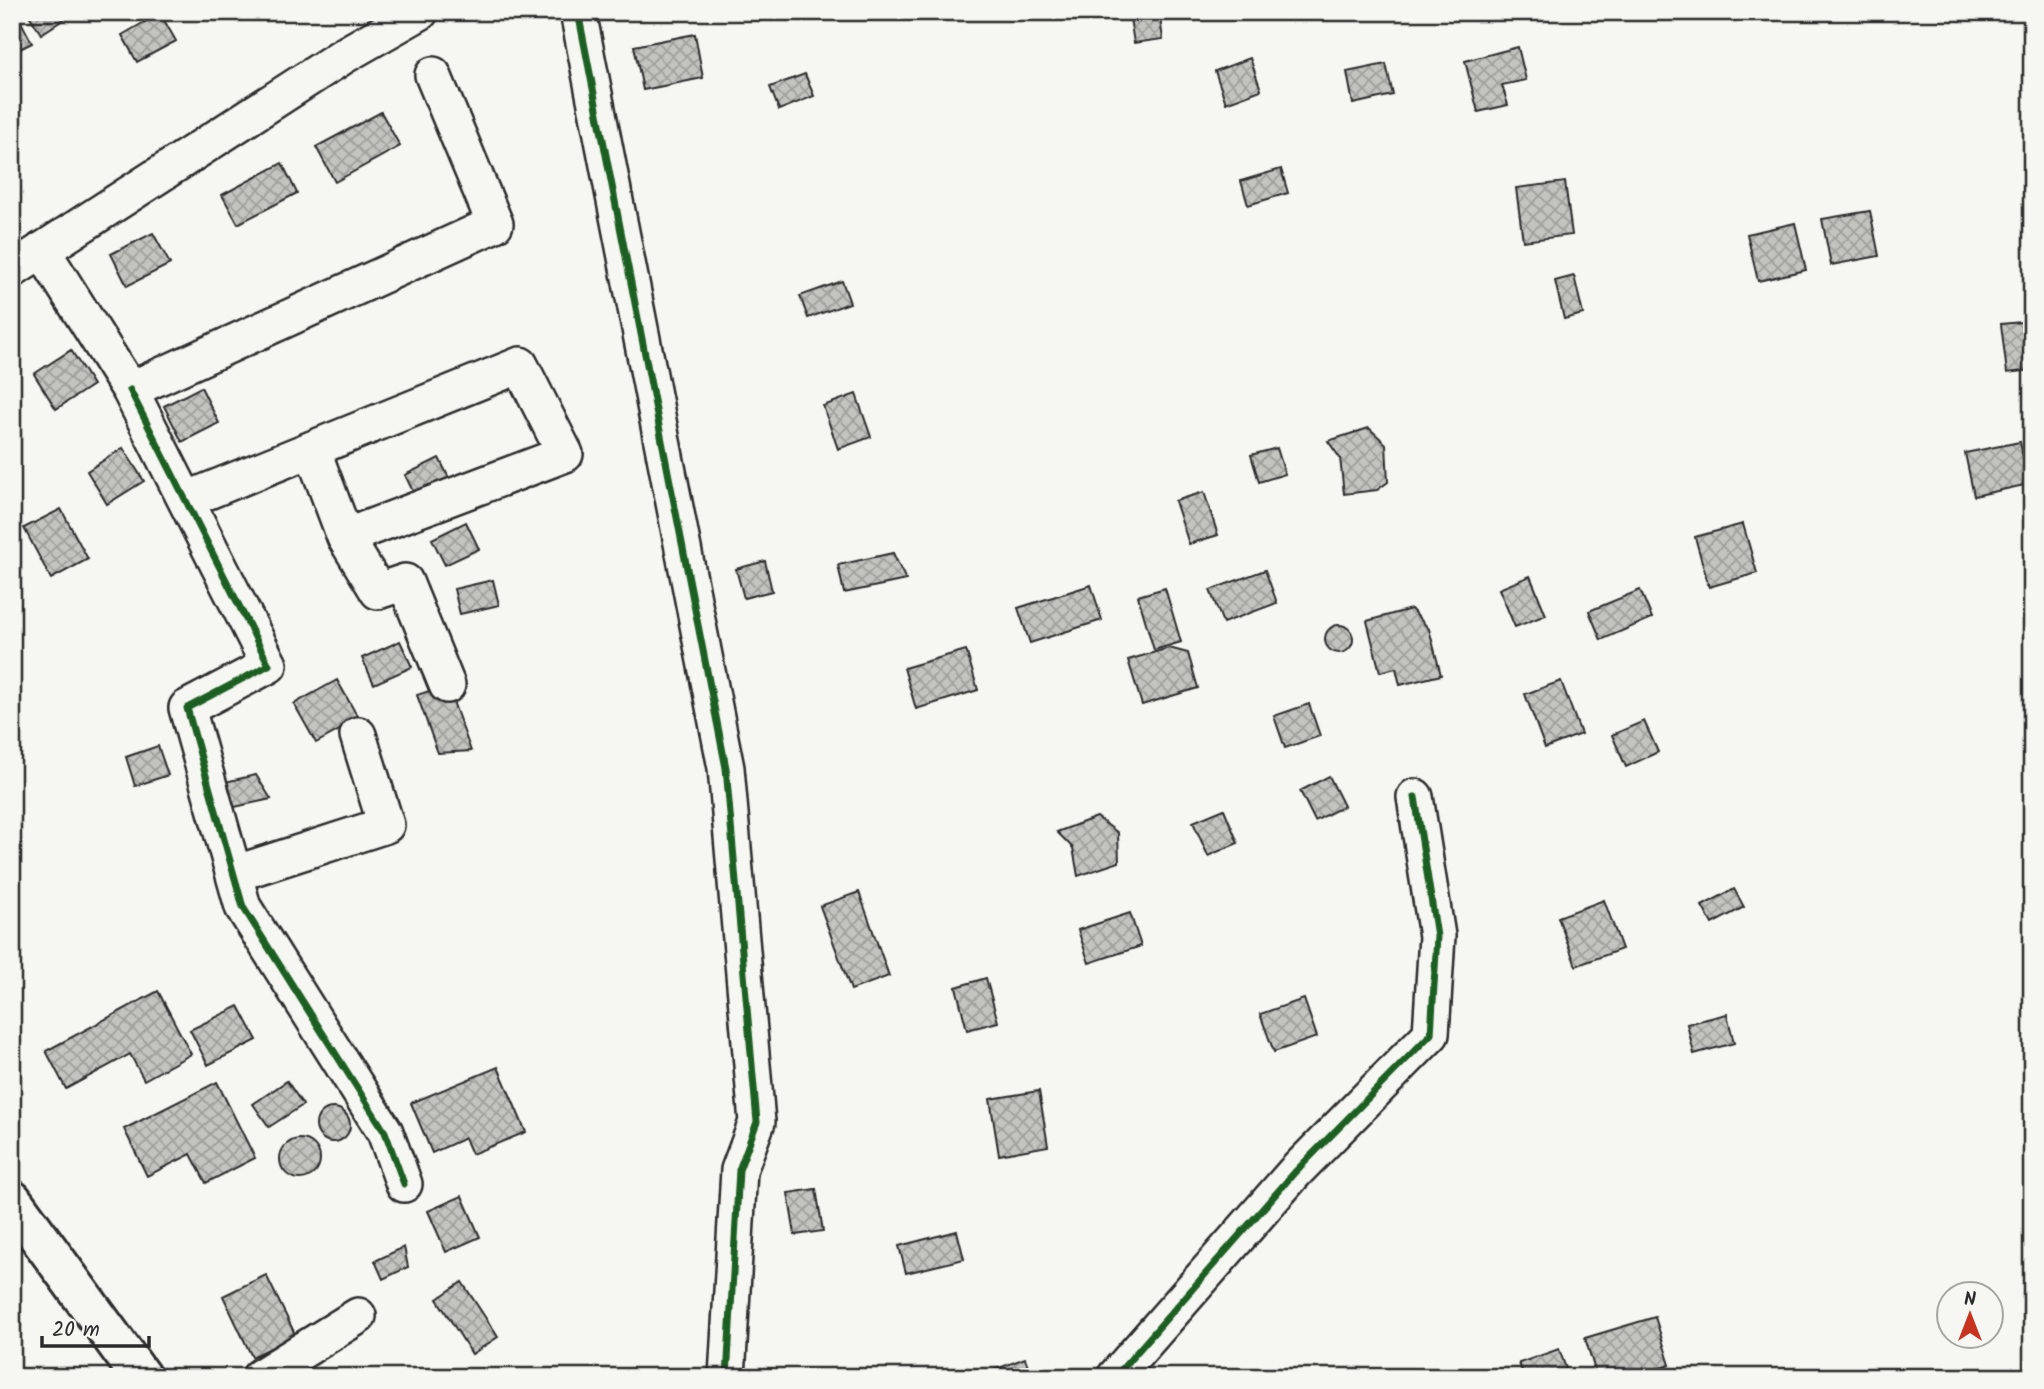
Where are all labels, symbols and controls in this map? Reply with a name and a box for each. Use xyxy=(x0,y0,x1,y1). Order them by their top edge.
north arrow xyxy=(1936,1280,2006,1350)
text: N xyxy=(1964,1285,1976,1315)
scale bar xyxy=(42,1305,149,1349)
text: 20 m xyxy=(52,1314,100,1347)

